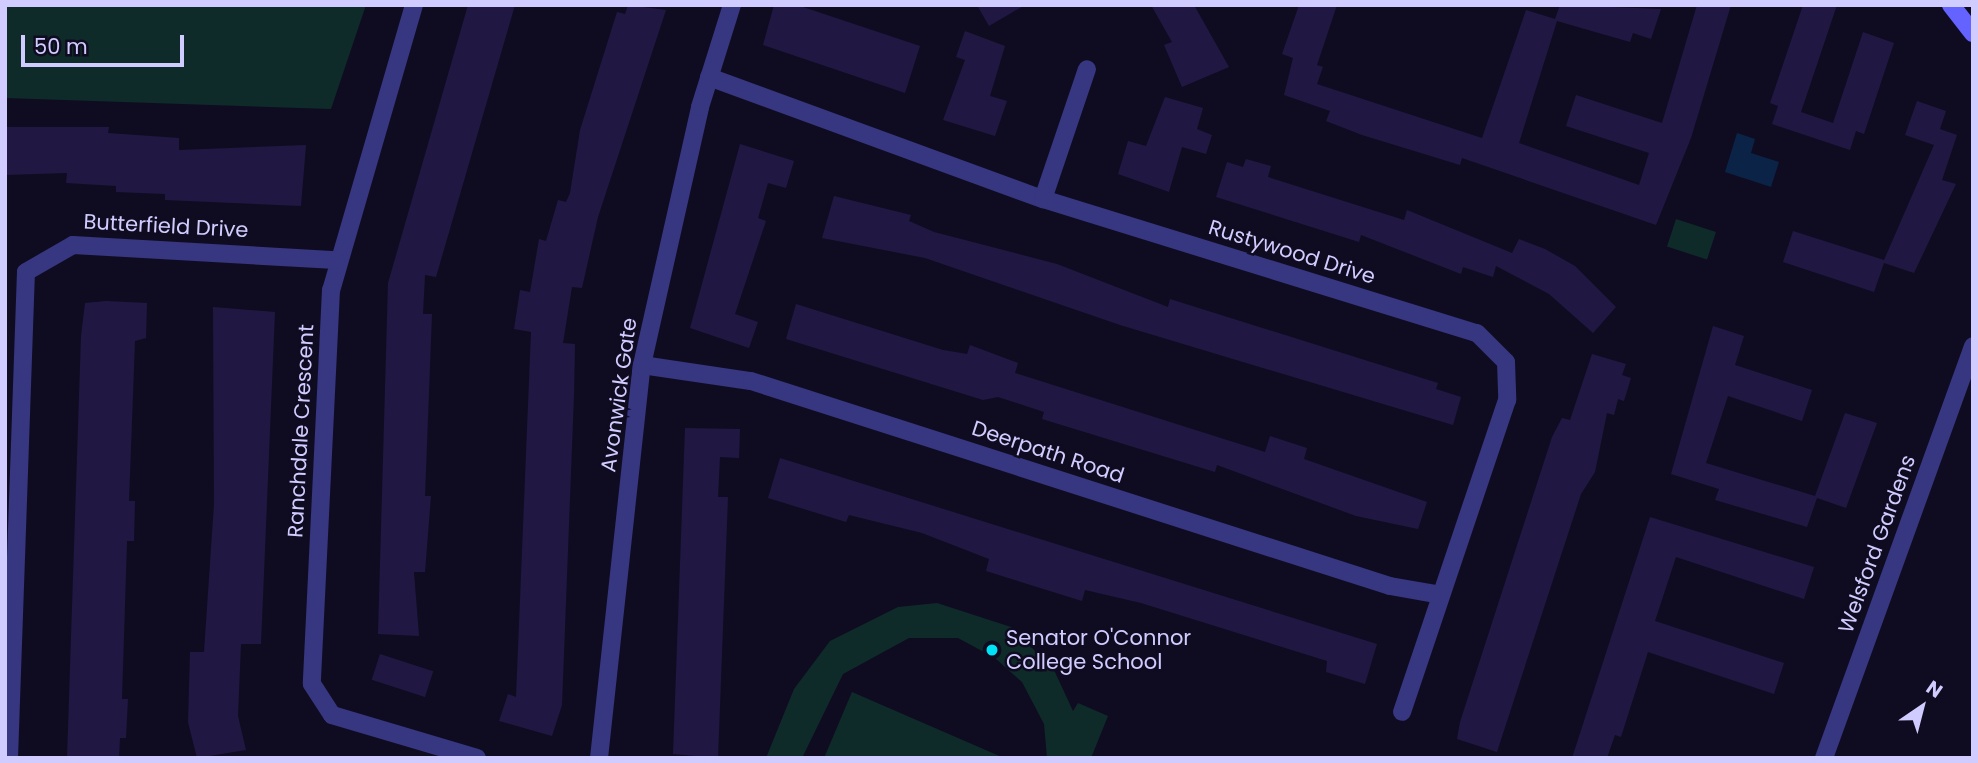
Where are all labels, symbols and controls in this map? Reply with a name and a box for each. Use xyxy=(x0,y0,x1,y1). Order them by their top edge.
scale bar xyxy=(24,21,187,65)
text: 50 m xyxy=(34,32,88,61)
street label: Butterfield Drive xyxy=(83,209,249,243)
street label: Rustywood Drive xyxy=(1206,215,1378,289)
street label: Avonwick Gate xyxy=(596,316,642,474)
street label: Ranchdale Crescent xyxy=(283,324,319,538)
street label: Deerpath Road xyxy=(969,416,1127,488)
street label: Welsford Gardens xyxy=(1833,452,1921,636)
place label: Senator O'Connor College School xyxy=(1006,625,1191,675)
marker: Senator O'Connor College School xyxy=(984,642,1000,658)
north arrow xyxy=(1887,672,1957,742)
text: N xyxy=(1921,674,1948,705)

